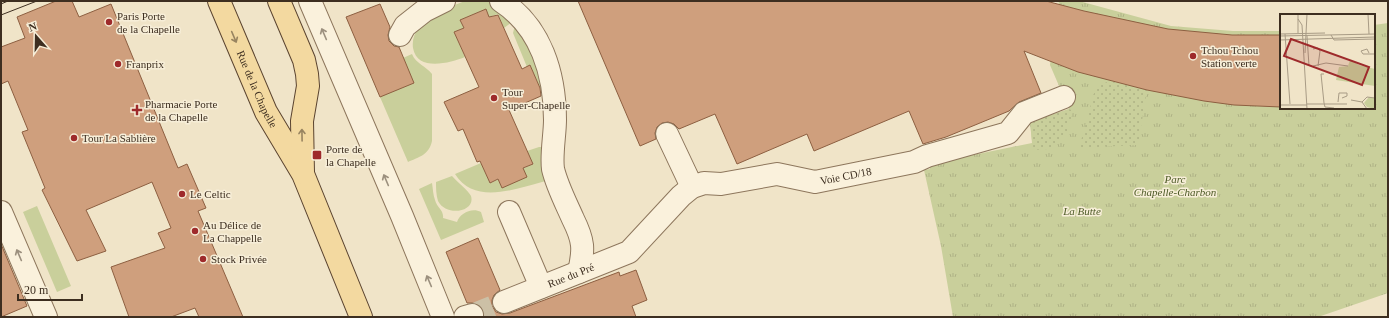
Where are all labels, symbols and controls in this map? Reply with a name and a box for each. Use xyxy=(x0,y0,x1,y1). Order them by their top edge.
place label: Paris Porte de la Chapelle xyxy=(117,10,180,35)
inset map xyxy=(1280,14,1375,109)
north arrow xyxy=(16,16,56,56)
marker: Paris Porte de la Chapelle xyxy=(104,17,114,27)
text: N xyxy=(27,20,38,34)
one-way arrow xyxy=(320,29,327,41)
one-way arrow xyxy=(231,30,238,42)
place label: Tchou Tchou Station verte xyxy=(1201,44,1259,69)
street label: Rue de la Chapelle xyxy=(235,49,280,130)
marker: Tchou Tchou Station verte xyxy=(1188,51,1198,61)
place label: Franprix xyxy=(126,58,164,70)
marker: Franprix xyxy=(113,59,123,69)
place label: Tour Super-Chapelle xyxy=(502,86,570,111)
marker: Tour Super-Chapelle xyxy=(489,93,499,103)
place label: Pharmacie Porte de la Chapelle xyxy=(145,98,218,123)
marker: Pharmacie Porte de la Chapelle xyxy=(132,105,142,115)
one-way arrow xyxy=(298,129,306,142)
place label: Tour La Sablière xyxy=(82,132,156,144)
marker: Tour La Sablière xyxy=(69,133,79,143)
place label: Porte de la Chapelle xyxy=(326,143,376,168)
marker: Porte de la Chapelle xyxy=(311,149,323,161)
street label: Voie CD/18 xyxy=(819,165,873,187)
park label: Parc Chapelle-Charbon xyxy=(1134,173,1217,198)
one-way arrow xyxy=(382,174,389,186)
place label: Le Celtic xyxy=(190,188,231,200)
marker: Le Celtic xyxy=(177,189,187,199)
park label: La Butte xyxy=(1062,205,1101,217)
place label: Au Délice de La Chappelle xyxy=(203,219,262,244)
marker: Au Délice de La Chappelle xyxy=(190,226,200,236)
one-way arrow xyxy=(15,250,23,262)
place label: Stock Privée xyxy=(211,253,267,265)
marker: Stock Privée xyxy=(198,254,208,264)
street label: Rue du Pré xyxy=(546,261,596,290)
one-way arrow xyxy=(424,275,432,287)
scale bar xyxy=(18,276,82,302)
text: 20 m xyxy=(24,283,49,297)

